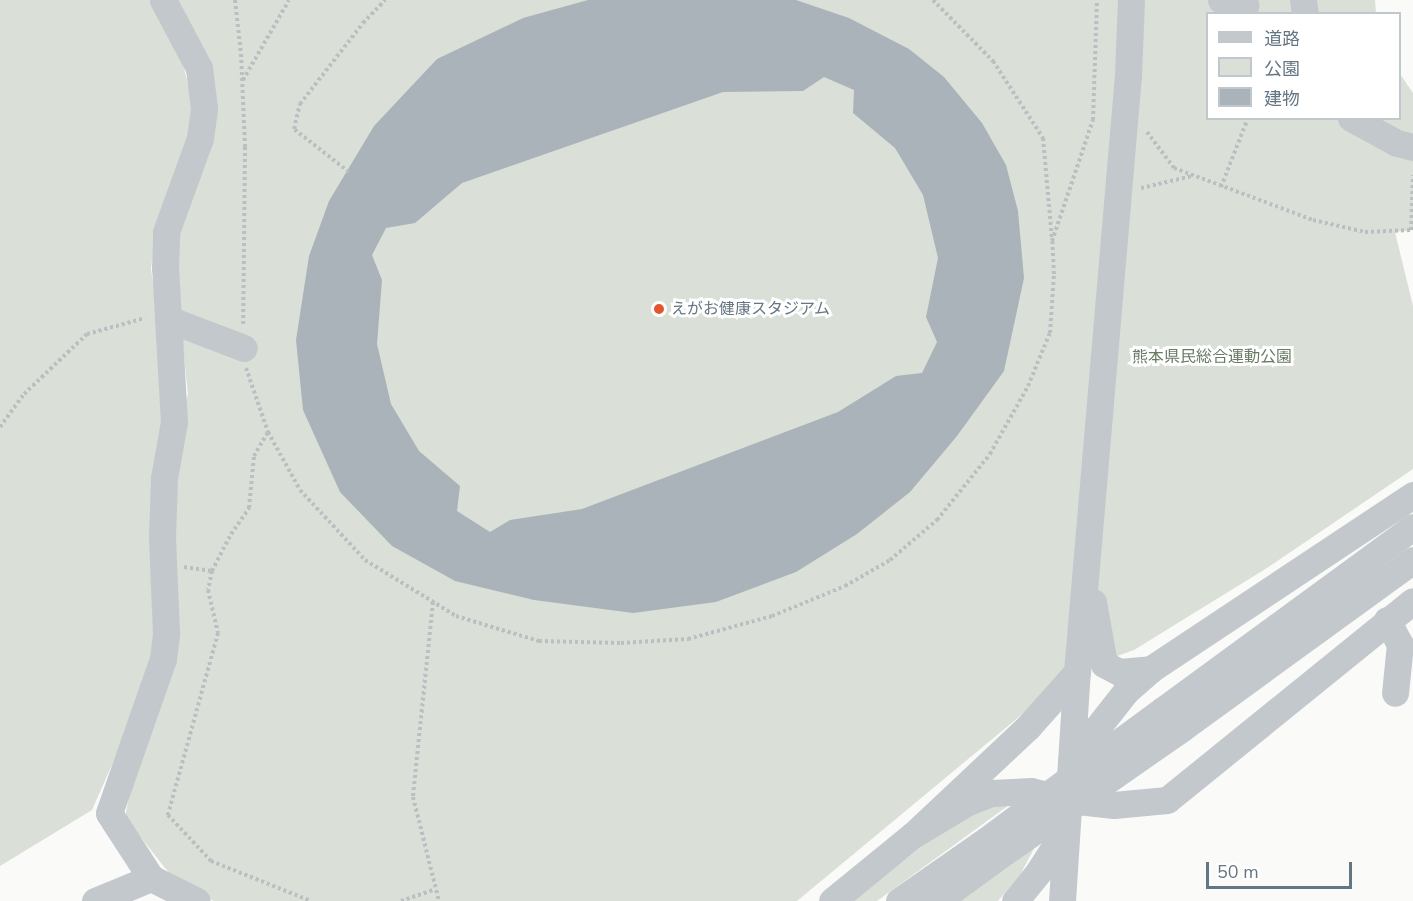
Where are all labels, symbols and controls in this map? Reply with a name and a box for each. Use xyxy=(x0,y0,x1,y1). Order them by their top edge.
legend xyxy=(1206,12,1401,120)
text: 道路 xyxy=(1264,27,1300,51)
text: 公園 xyxy=(1264,57,1300,81)
text: 建物 xyxy=(1264,87,1300,111)
place label: えがお健康スタジアム xyxy=(671,299,831,319)
marker: えがお健康スタジアム xyxy=(652,302,666,316)
park label: 熊本県民総合運動公園 xyxy=(1132,347,1292,367)
scale bar xyxy=(1209,850,1354,888)
text: 50 m xyxy=(1217,860,1259,884)

